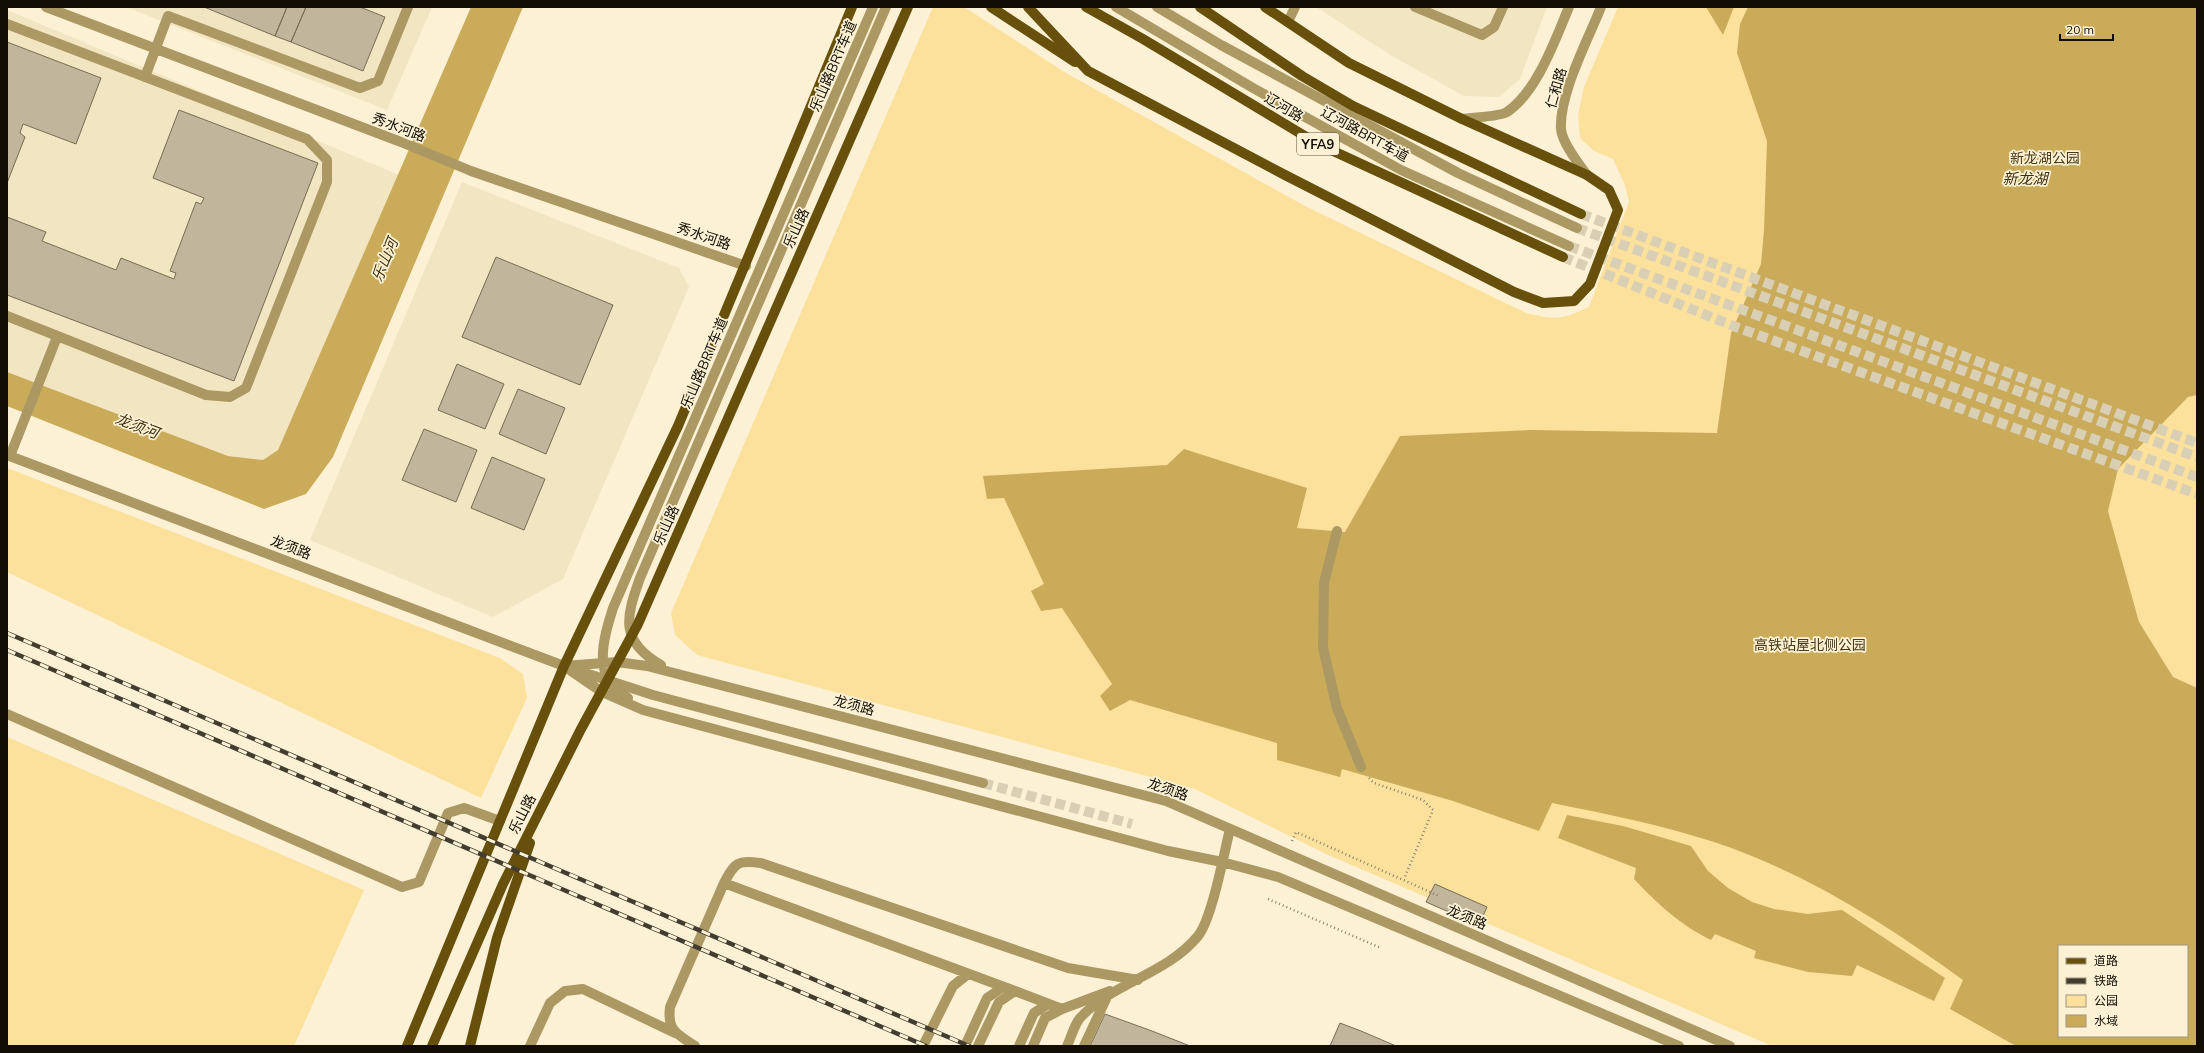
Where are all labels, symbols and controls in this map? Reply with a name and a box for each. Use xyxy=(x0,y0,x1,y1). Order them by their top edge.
scale bar xyxy=(2060,16,2113,42)
street label: 乐山路BRT车道 xyxy=(806,18,860,114)
text: 20 m xyxy=(2066,22,2094,37)
street label: 仁和路 xyxy=(1542,65,1570,111)
street label: 辽河路 xyxy=(1261,88,1307,126)
street label: 辽河路BRT车道 xyxy=(1318,103,1412,165)
street label: 秀水河路 xyxy=(370,109,428,145)
road number: YFA9 xyxy=(1297,133,1339,155)
park label: 新龙湖公园 xyxy=(2010,149,2080,167)
water label: 新龙湖 xyxy=(2002,169,2049,188)
street label: 乐山路 xyxy=(779,205,813,251)
street label: 秀水河路 xyxy=(675,218,733,254)
water label: 乐山河 xyxy=(367,233,403,284)
street label: 乐山路BRT车道 xyxy=(677,315,731,411)
water label: 龙须河 xyxy=(113,409,164,444)
street label: 乐山路 xyxy=(649,502,683,548)
street label: 龙须路 xyxy=(268,531,314,563)
park label: 高铁站屋北侧公园 xyxy=(1754,636,1866,654)
street label: 龙须路 xyxy=(831,691,877,719)
street label: 龙须路 xyxy=(1145,774,1191,804)
street label: 乐山路 xyxy=(504,791,540,837)
street label: 龙须路 xyxy=(1444,901,1490,933)
legend xyxy=(2058,945,2188,1037)
text: 道路 xyxy=(2094,953,2118,968)
text: 铁路 xyxy=(2094,973,2118,988)
text: 公园 xyxy=(2094,993,2118,1008)
text: 水域 xyxy=(2094,1013,2118,1028)

